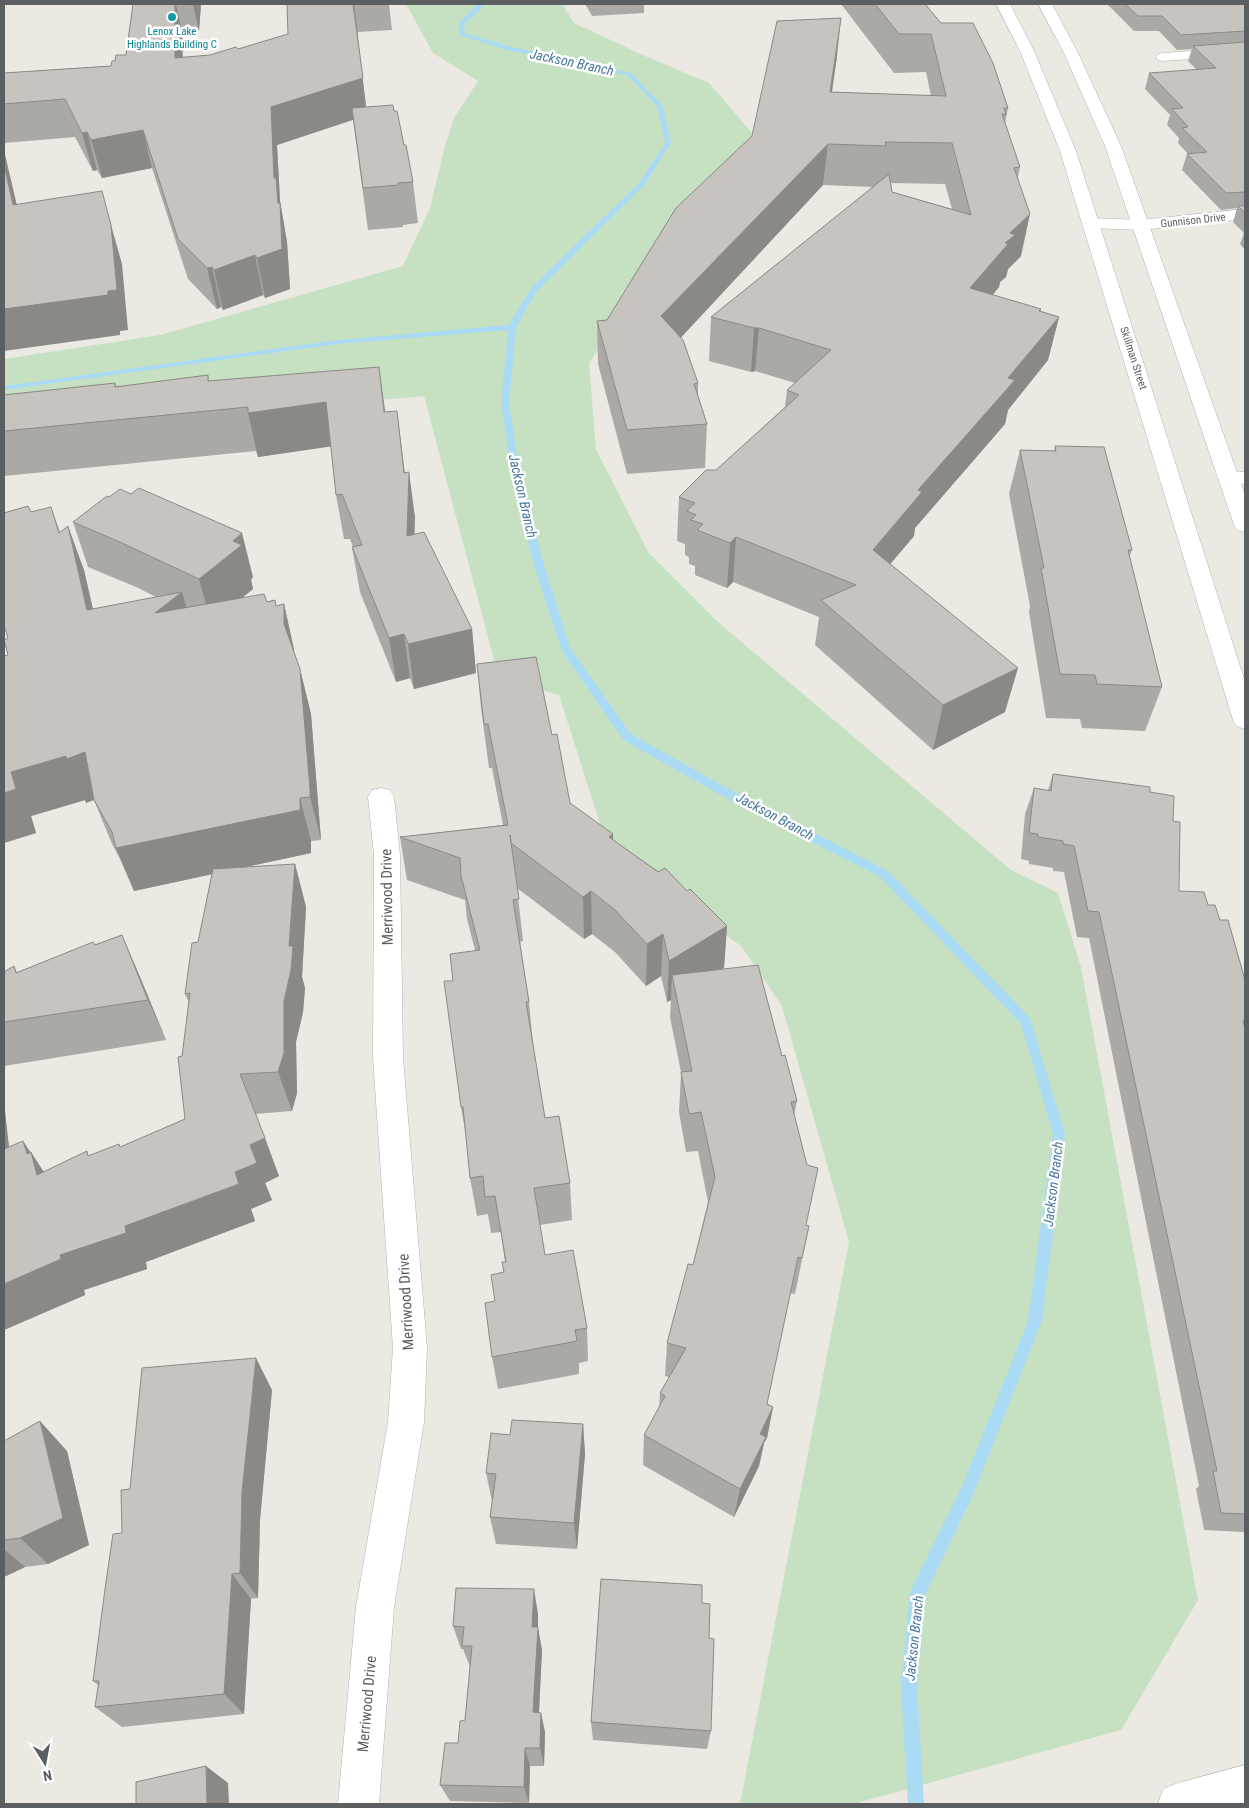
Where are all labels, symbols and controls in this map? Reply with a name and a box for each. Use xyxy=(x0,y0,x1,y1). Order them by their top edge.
marker: Lenox Lake Highlands Building C xyxy=(166,11,178,23)
place label: Lenox Lake Highlands Building C xyxy=(127,25,217,51)
water label: Jackson Branch xyxy=(529,45,615,79)
street label: Gunnison Drive xyxy=(1160,211,1226,230)
street label: Skillman Street xyxy=(1117,325,1150,391)
water label: Jackson Branch xyxy=(506,453,540,539)
water label: Jackson Branch xyxy=(734,789,816,843)
street label: Merriwood Drive xyxy=(377,849,397,945)
water label: Jackson Branch xyxy=(1040,1141,1066,1227)
street label: Merriwood Drive xyxy=(394,1253,418,1351)
water label: Jackson Branch xyxy=(902,1595,926,1681)
street label: Merriwood Drive xyxy=(354,1655,380,1753)
north arrow xyxy=(20,1738,70,1788)
text: N xyxy=(42,1767,53,1784)

